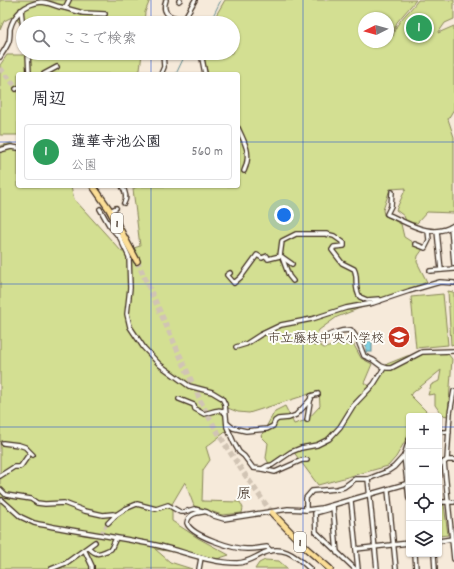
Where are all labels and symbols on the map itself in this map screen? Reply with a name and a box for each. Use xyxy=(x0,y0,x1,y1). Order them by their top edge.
north arrow xyxy=(358,12,394,48)
pin: 1 xyxy=(406,13,432,43)
your location xyxy=(274,205,294,225)
road number: 1 xyxy=(111,213,123,233)
school or university icon: 市立藤枝中央小学校 xyxy=(386,324,412,350)
place label: 市立藤枝中央小学校 xyxy=(267,330,384,349)
district label: 原 xyxy=(236,484,252,506)
road number: 1 xyxy=(294,532,306,552)

